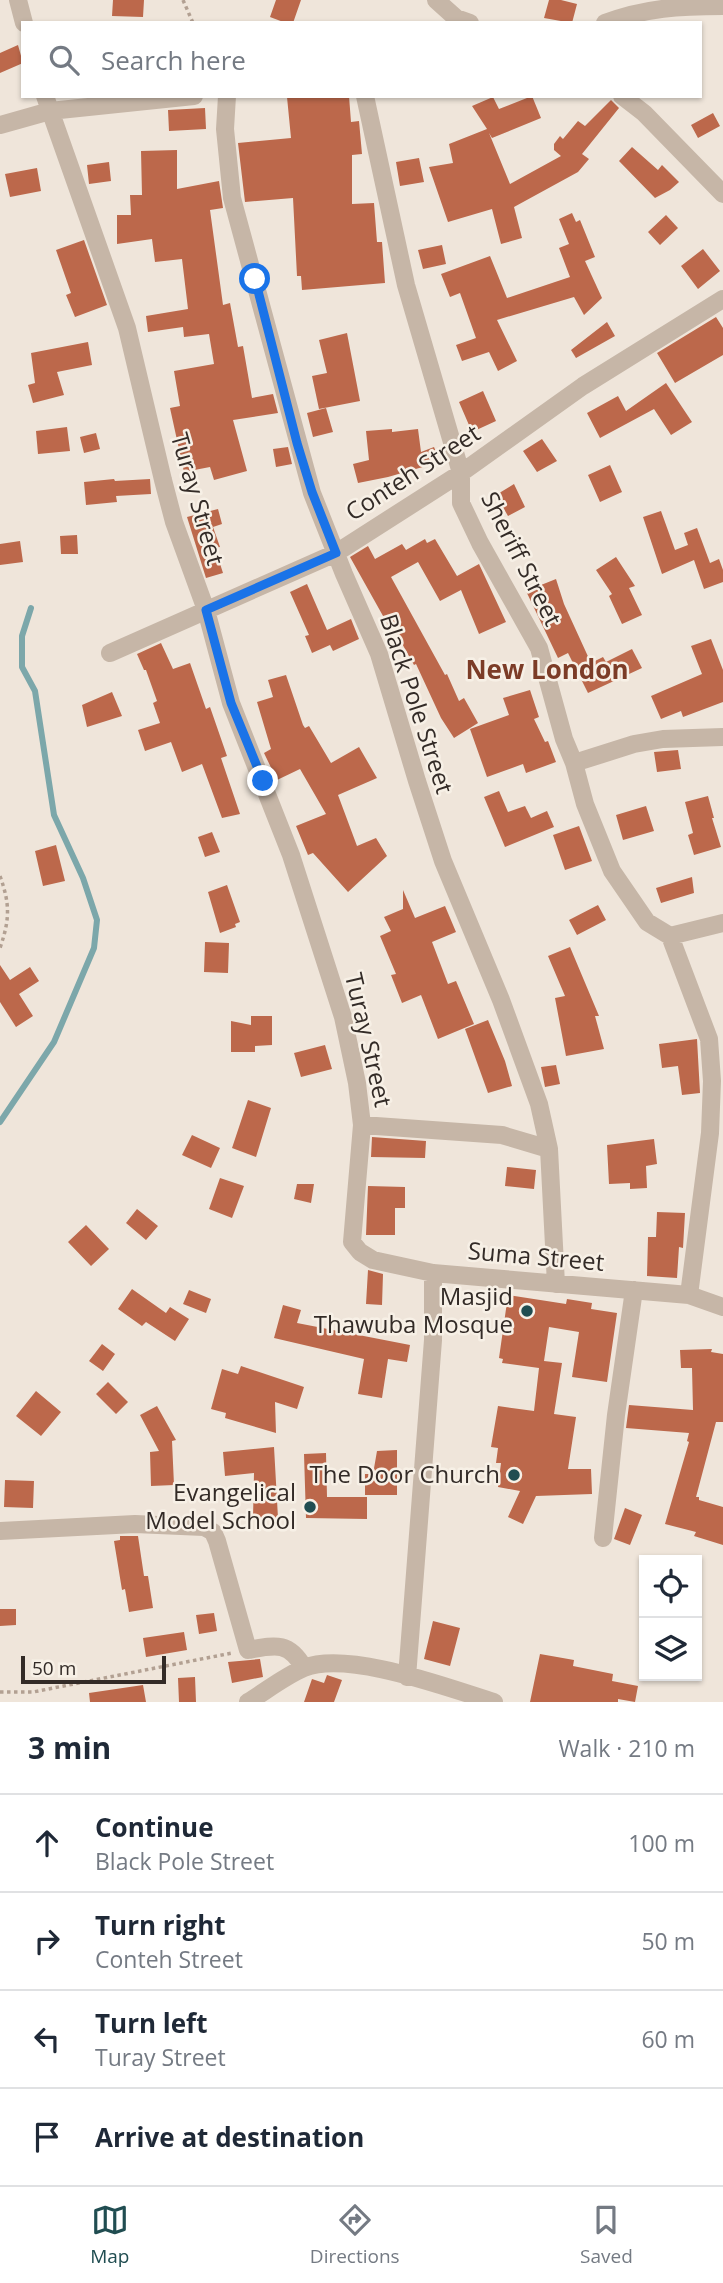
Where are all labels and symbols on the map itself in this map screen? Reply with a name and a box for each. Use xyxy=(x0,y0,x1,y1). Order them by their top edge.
route start xyxy=(239,263,270,294)
street label: Conteh Street xyxy=(338,416,486,528)
street label: Turay Street xyxy=(164,428,233,569)
street label: Sheriff Street xyxy=(474,485,570,631)
street label: Black Pole Street xyxy=(373,610,462,798)
district label: New London xyxy=(465,651,629,687)
route end xyxy=(247,765,278,796)
street label: Turay Street xyxy=(338,970,401,1110)
street label: Suma Street xyxy=(467,1233,606,1278)
place label: Masjid Thawuba Mosque xyxy=(314,1279,513,1340)
marker: Masjid Thawuba Mosque xyxy=(519,1303,535,1319)
place label: The Door Church xyxy=(309,1457,500,1490)
marker: The Door Church xyxy=(506,1467,522,1483)
place label: Evangelical Model School xyxy=(145,1475,296,1536)
marker: Evangelical Model School xyxy=(302,1499,318,1515)
scale bar xyxy=(21,1653,166,1685)

